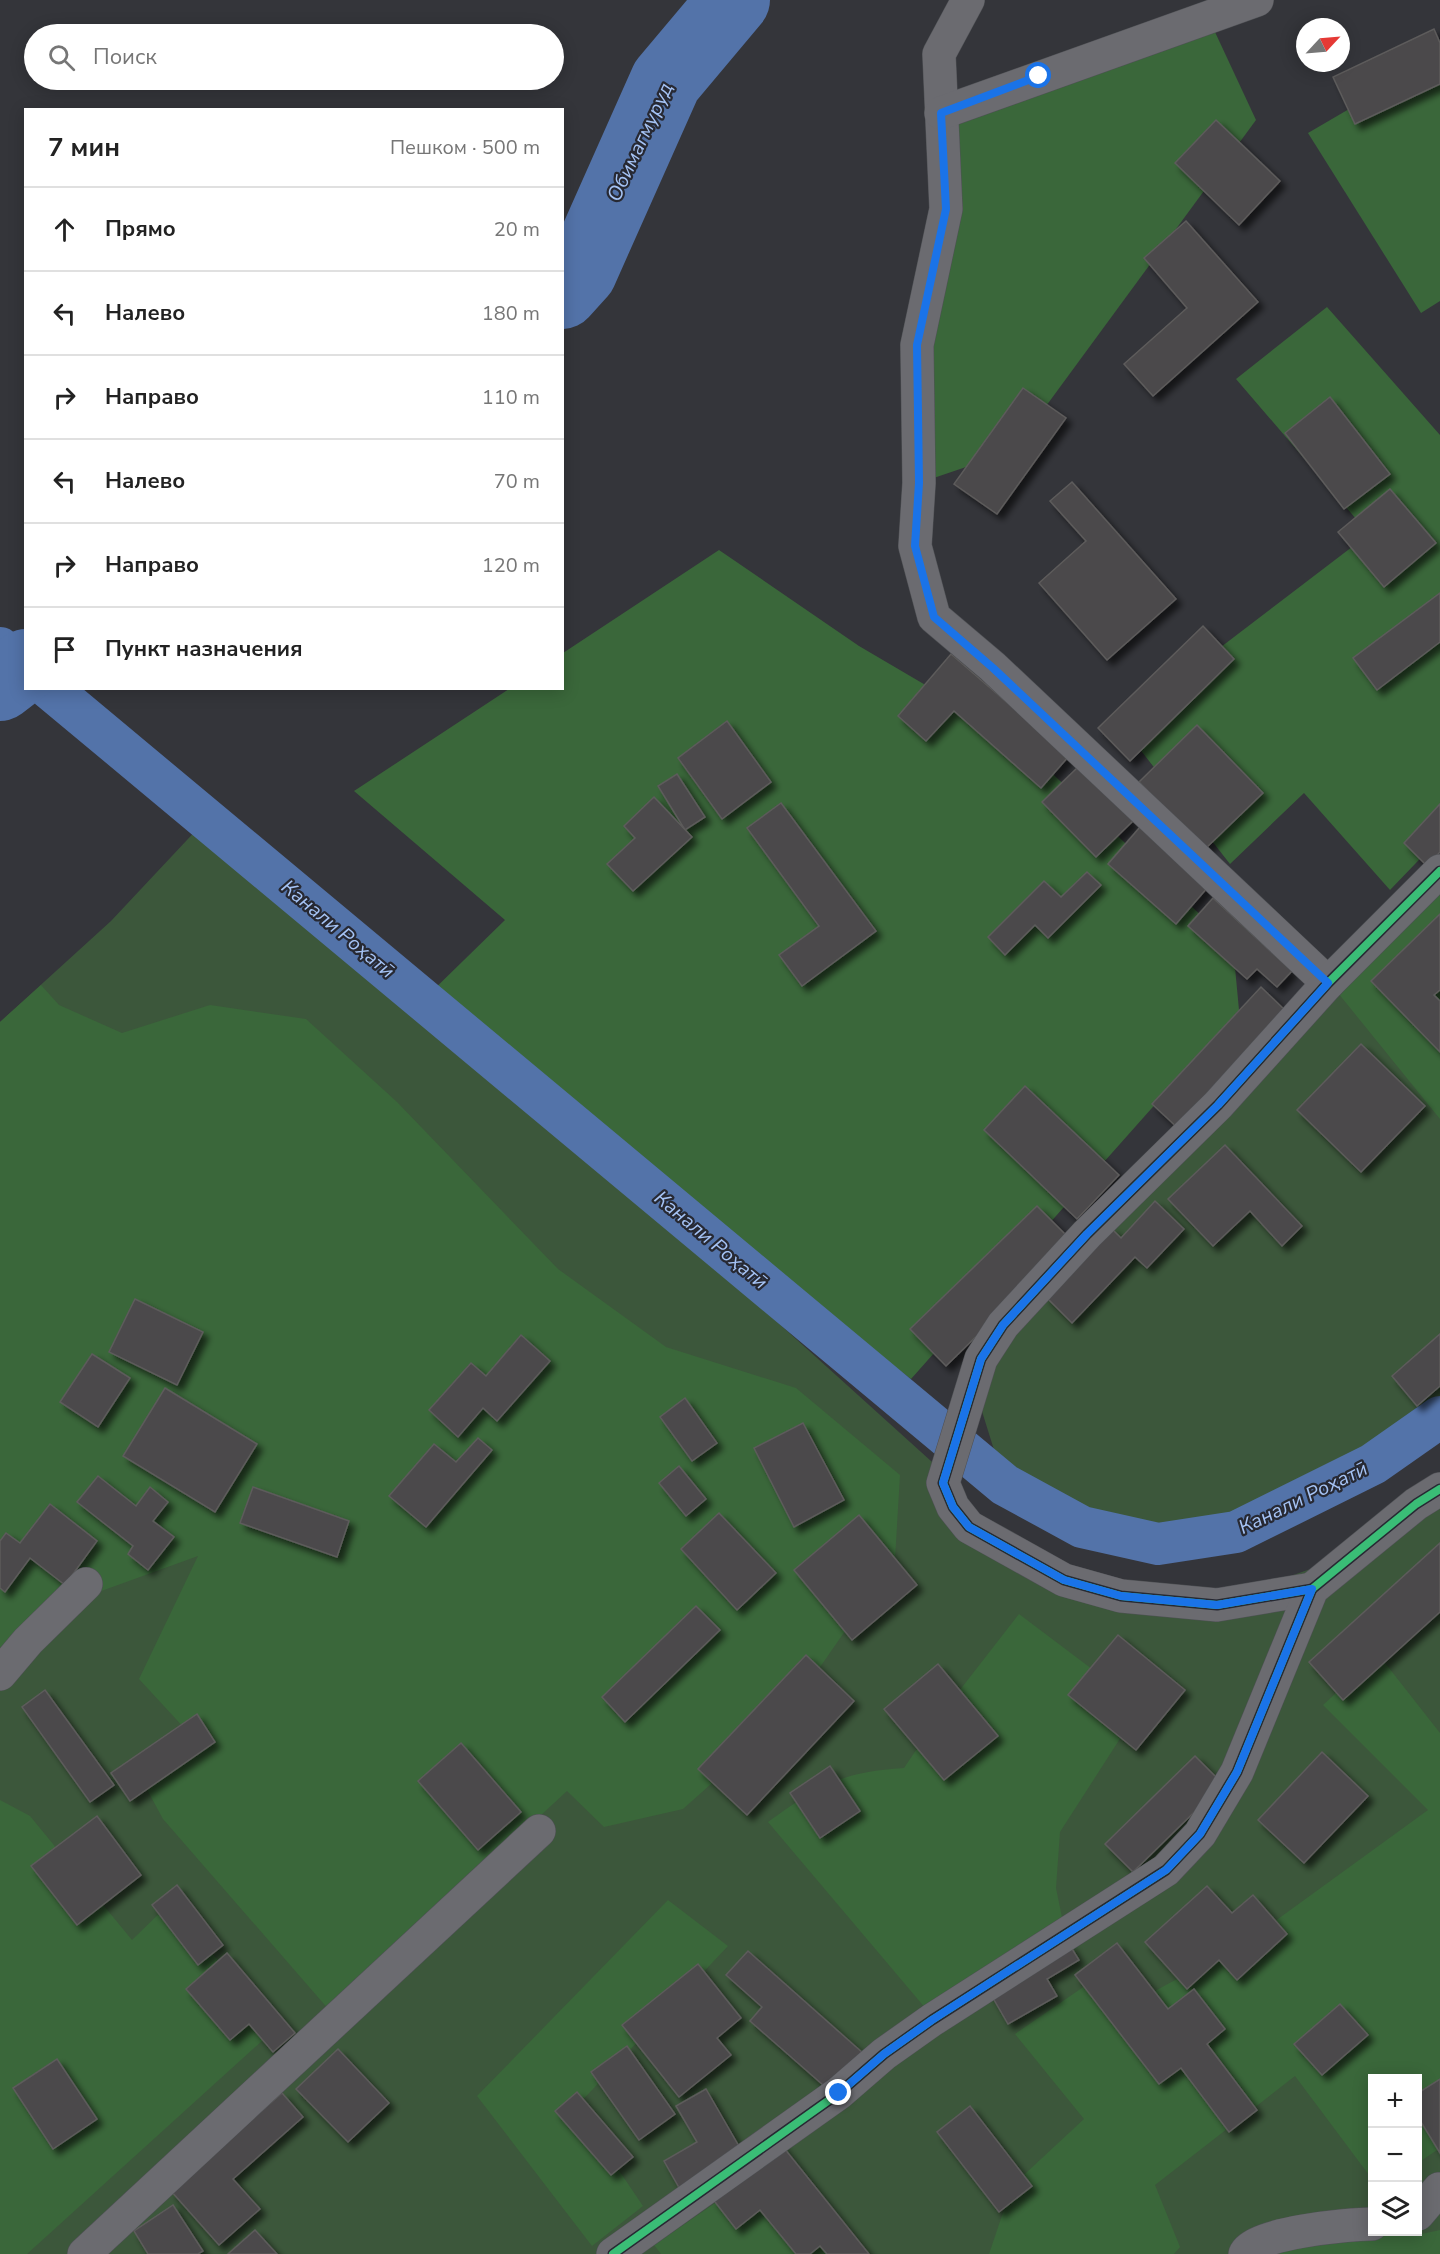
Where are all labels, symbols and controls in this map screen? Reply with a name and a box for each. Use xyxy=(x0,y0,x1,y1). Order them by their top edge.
north arrow xyxy=(1296,18,1350,72)
search box xyxy=(24,24,564,90)
icon: search xyxy=(45,41,78,74)
text: Поиск xyxy=(93,42,157,72)
route start xyxy=(1025,62,1051,88)
water label: Обимагмуруд xyxy=(601,78,679,206)
text: 7 мин xyxy=(48,130,120,165)
text: Пешком · 500 m xyxy=(390,134,540,161)
icon: ahead xyxy=(48,213,81,246)
text: Прямо xyxy=(105,214,176,244)
text: 20 m xyxy=(494,216,540,243)
icon: left xyxy=(48,297,81,330)
text: Налево xyxy=(105,298,185,328)
text: 180 m xyxy=(482,300,540,327)
icon: right xyxy=(48,381,81,414)
text: Направо xyxy=(105,382,199,412)
text: 110 m xyxy=(482,384,540,411)
icon: left xyxy=(48,465,81,498)
text: Налево xyxy=(105,466,185,496)
text: 70 m xyxy=(494,468,540,495)
icon: right xyxy=(48,549,81,582)
text: Направо xyxy=(105,550,199,580)
text: 120 m xyxy=(482,552,540,579)
icon: arrive xyxy=(48,633,81,666)
text: Пункт назначения xyxy=(105,634,303,664)
water label: Канали Роҳатӣ xyxy=(276,874,400,984)
water label: Канали Роҳатӣ xyxy=(649,1185,773,1295)
water label: Канали Роҳатӣ xyxy=(1234,1455,1372,1541)
map controls xyxy=(1368,2074,1422,2236)
button: + xyxy=(1368,2074,1422,2128)
route end xyxy=(825,2079,851,2105)
button: − xyxy=(1368,2128,1422,2182)
button: layers xyxy=(1368,2182,1422,2236)

